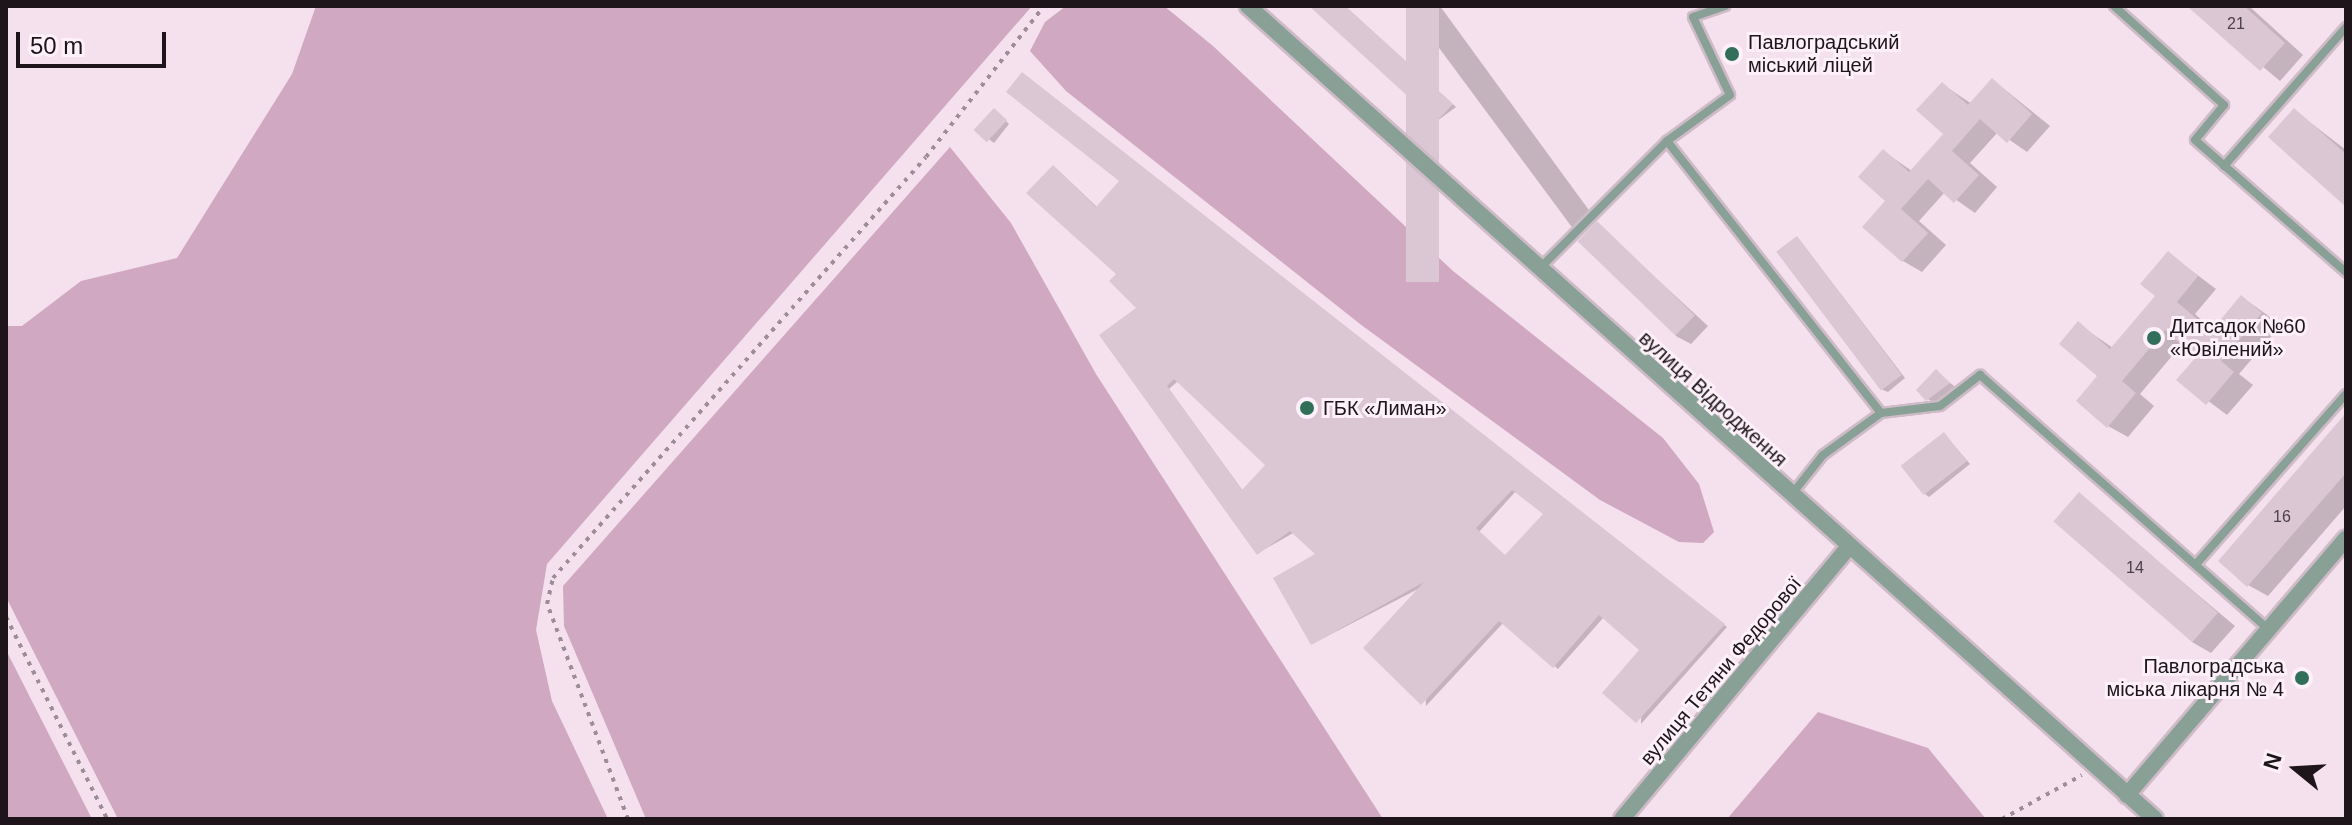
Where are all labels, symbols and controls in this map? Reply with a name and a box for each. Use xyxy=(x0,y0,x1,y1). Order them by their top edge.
house number: 21 xyxy=(2227,14,2245,34)
scale bar xyxy=(20,16,170,66)
place label: Павлоградський міський ліцей xyxy=(1748,30,1899,77)
text: 50 m xyxy=(30,32,83,59)
marker: Павлоградський міський ліцей xyxy=(1723,45,1741,63)
place label: Дитсадок №60 «Ювілений» xyxy=(2170,314,2306,361)
street label: вулиця Відродження xyxy=(1634,326,1792,472)
marker: Дитсадок №60 «Ювілений» xyxy=(2145,329,2163,347)
place label: ГБК «Лиман» xyxy=(1323,396,1447,420)
marker: ГБК «Лиман» xyxy=(1298,399,1316,417)
house number: 16 xyxy=(2273,507,2291,527)
house number: 14 xyxy=(2126,558,2144,578)
street label: вулиця Тетяни Федорової xyxy=(1635,572,1807,770)
place label: Павлоградська міська лікарня № 4 xyxy=(2106,654,2284,701)
marker: Павлоградська міська лікарня № 4 xyxy=(2291,667,2313,689)
north arrow xyxy=(2256,729,2336,809)
text: N xyxy=(2258,750,2287,773)

